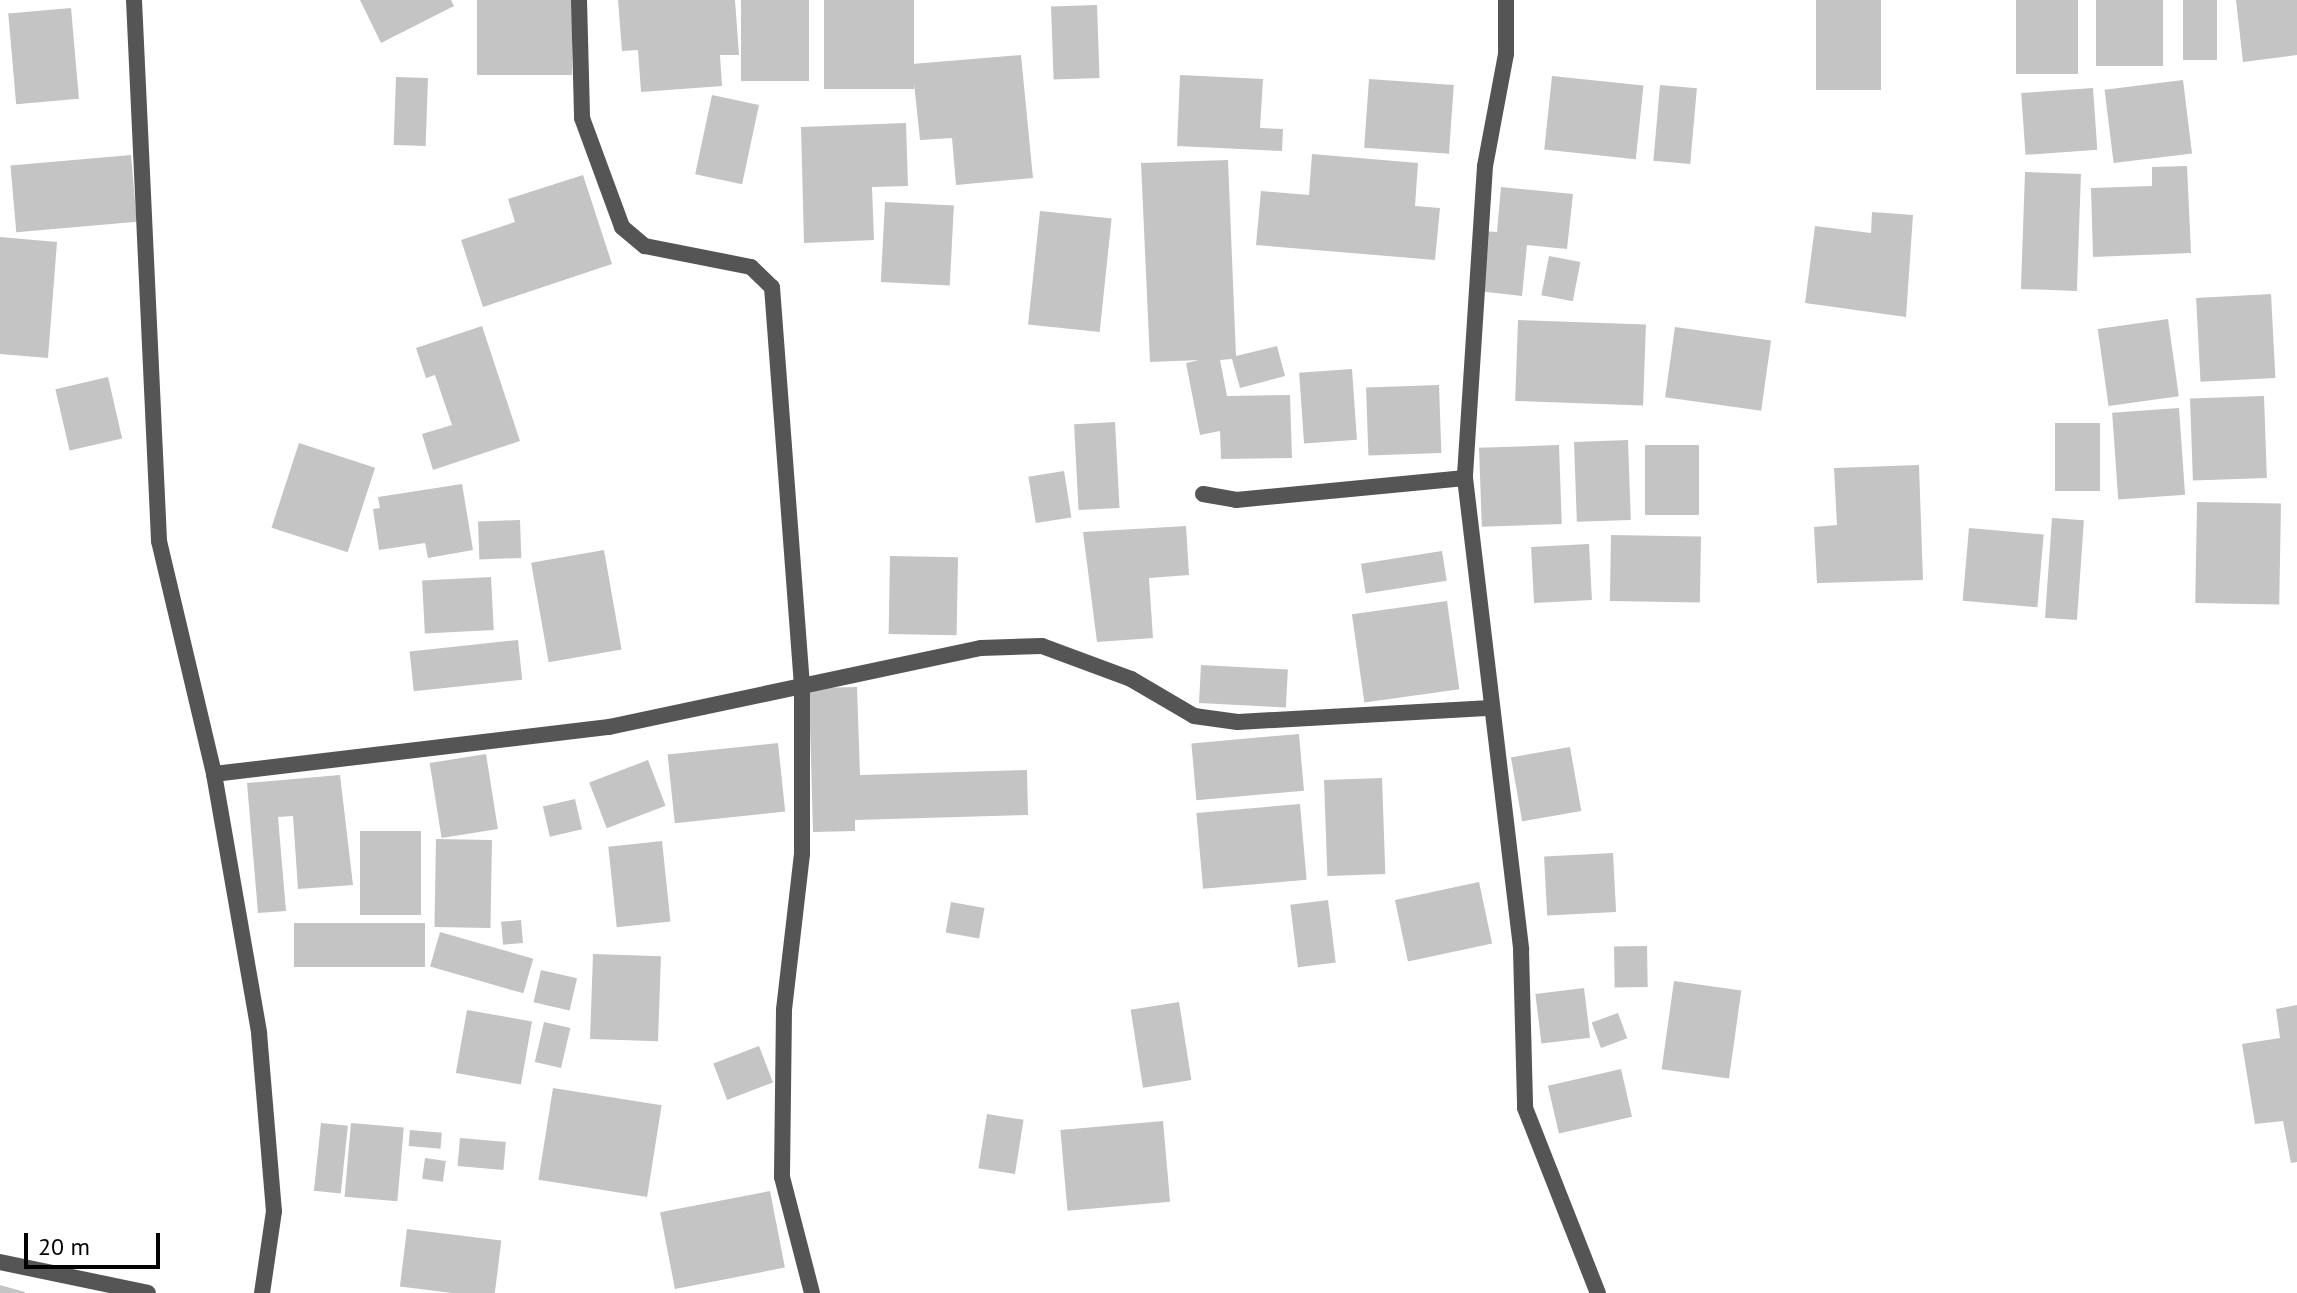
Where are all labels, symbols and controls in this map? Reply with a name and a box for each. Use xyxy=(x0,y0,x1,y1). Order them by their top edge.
scale bar xyxy=(28,1217,164,1267)
text: 20 m xyxy=(38,1231,90,1262)

